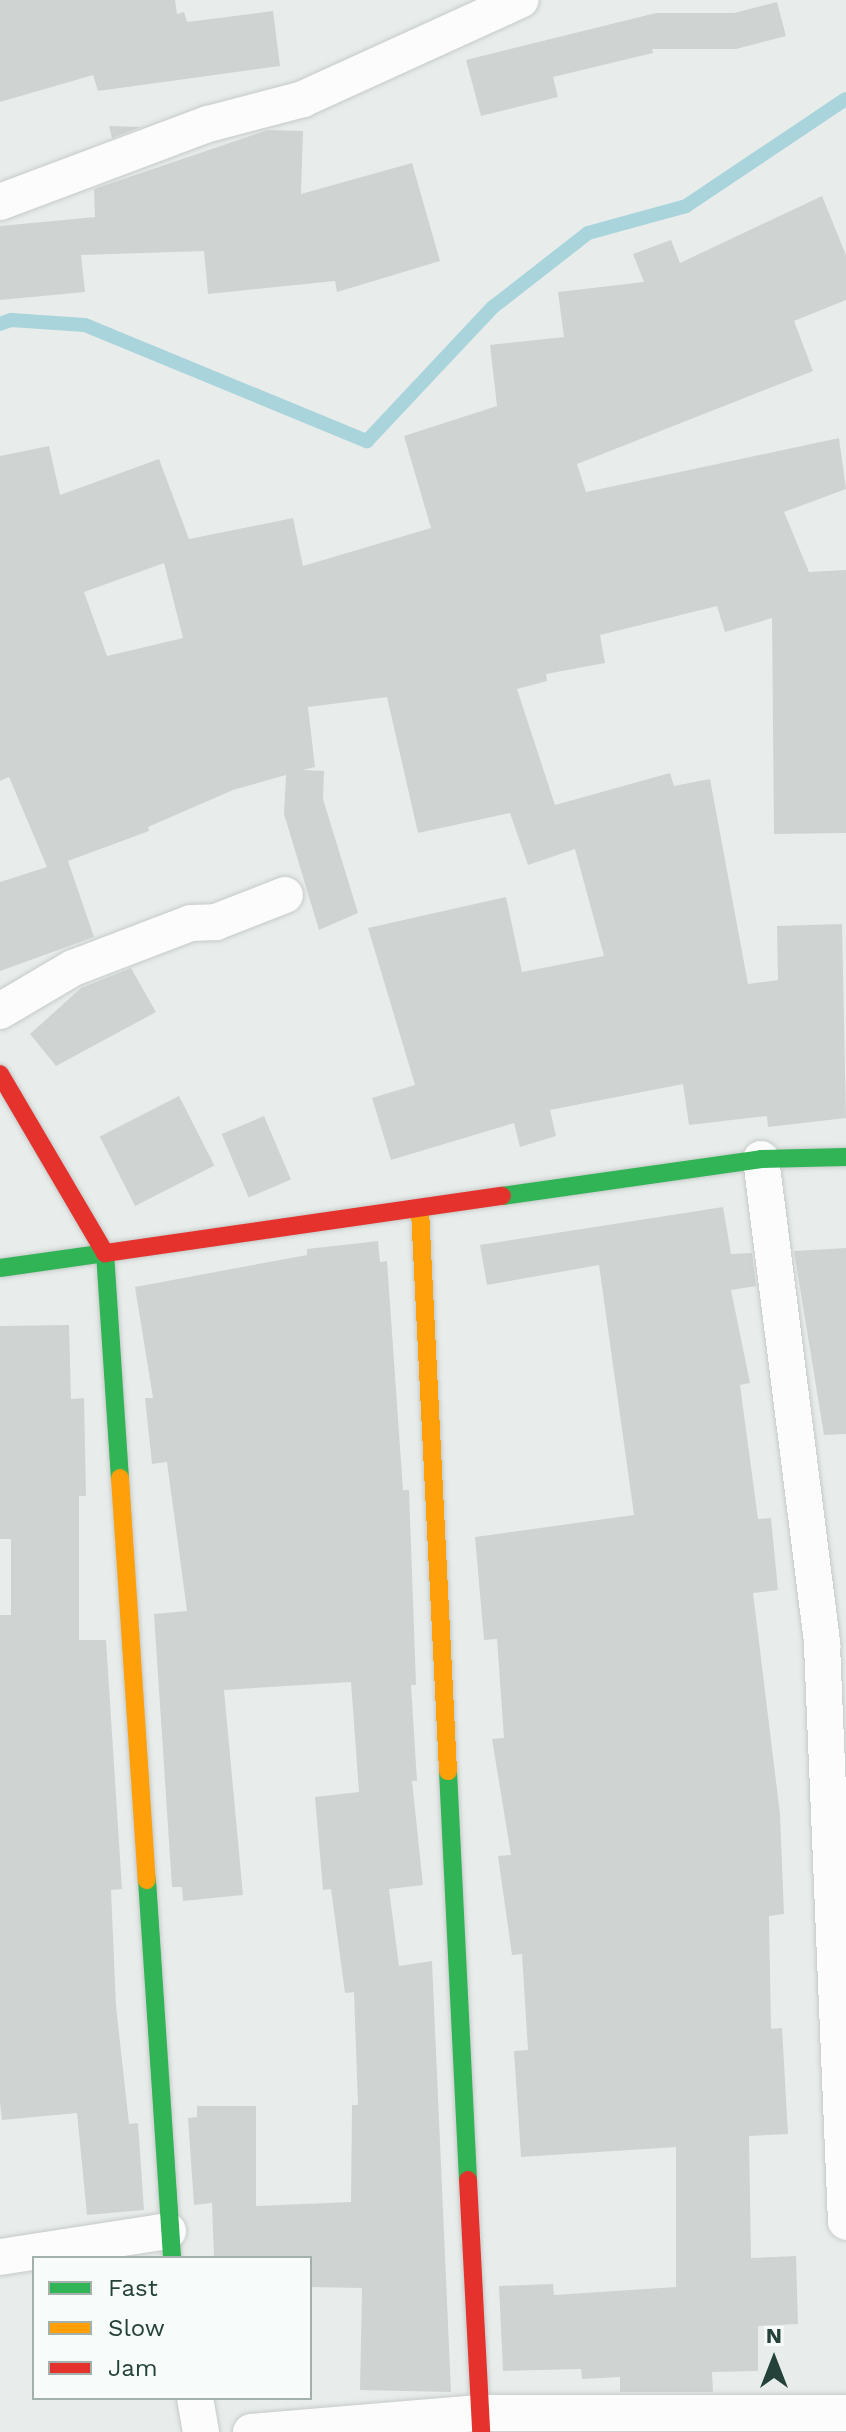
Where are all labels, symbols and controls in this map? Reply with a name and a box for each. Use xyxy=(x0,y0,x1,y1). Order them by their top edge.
legend xyxy=(32,2256,312,2400)
text: Fast xyxy=(108,2274,158,2302)
text: Slow xyxy=(108,2314,165,2342)
north arrow xyxy=(734,2320,814,2400)
text: N xyxy=(766,2323,782,2348)
text: Jam xyxy=(108,2354,158,2382)

